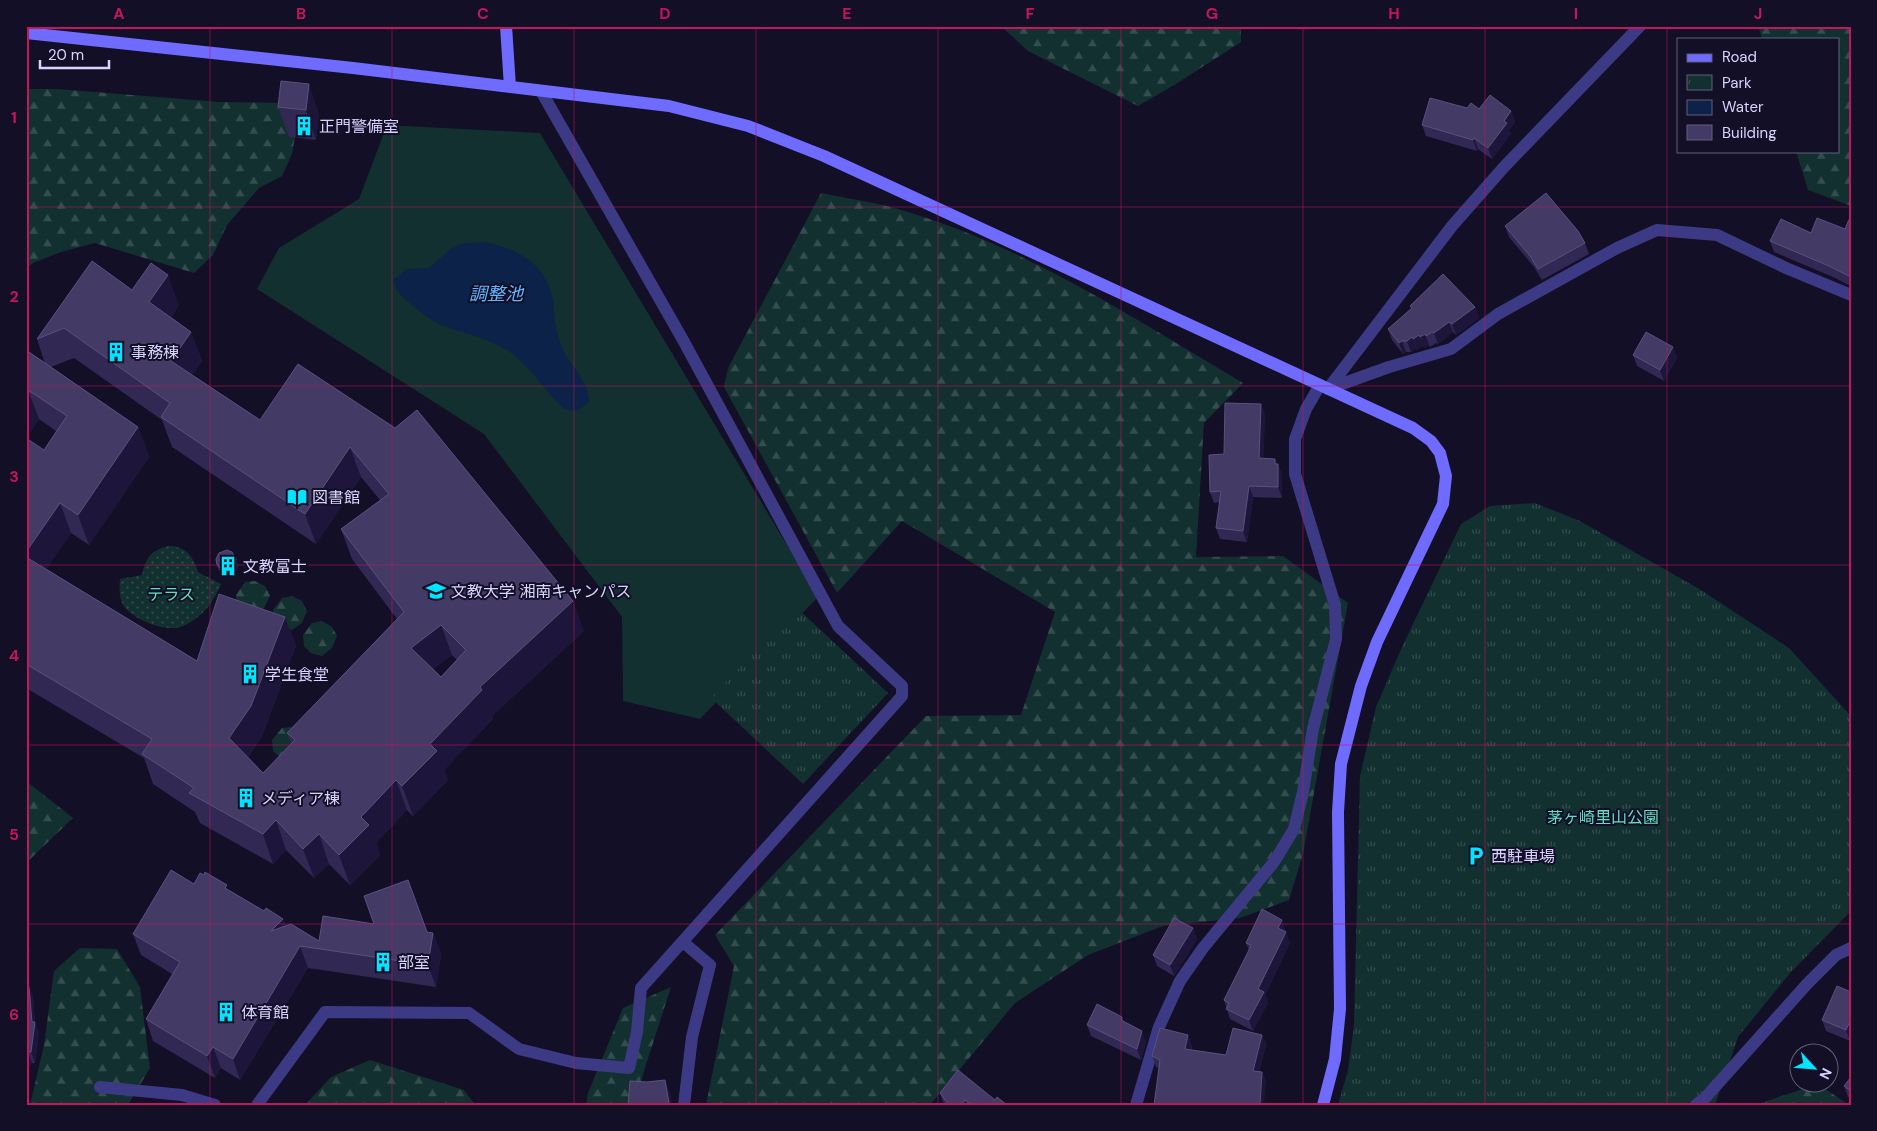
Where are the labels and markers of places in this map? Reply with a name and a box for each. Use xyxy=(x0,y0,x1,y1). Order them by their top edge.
building icon: 正門警備室 xyxy=(293,115,315,137)
place label: 正門警備室 xyxy=(319,116,399,137)
building icon: 事務棟 xyxy=(105,341,127,363)
place label: 事務棟 xyxy=(131,342,179,363)
library icon: 図書館 xyxy=(286,486,308,508)
place label: 図書館 xyxy=(312,487,360,508)
building icon: 文教富士 xyxy=(217,555,239,577)
place label: 文教富士 xyxy=(243,556,307,577)
school or university icon: 文教大学 湘南キャンパス xyxy=(425,580,447,602)
place label: 文教大学 湘南キャンパス xyxy=(451,581,631,602)
building icon: 学生食堂 xyxy=(239,663,261,685)
place label: 学生食堂 xyxy=(265,664,329,685)
building icon: メディア棟 xyxy=(235,787,257,809)
place label: メディア棟 xyxy=(261,788,340,809)
parking icon: 西駐車場 xyxy=(1465,845,1487,867)
place label: 西駐車場 xyxy=(1491,846,1555,867)
building icon: 部室 xyxy=(372,951,394,973)
place label: 部室 xyxy=(398,952,430,973)
building icon: 体育館 xyxy=(215,1001,237,1023)
place label: 体育館 xyxy=(241,1002,289,1023)

